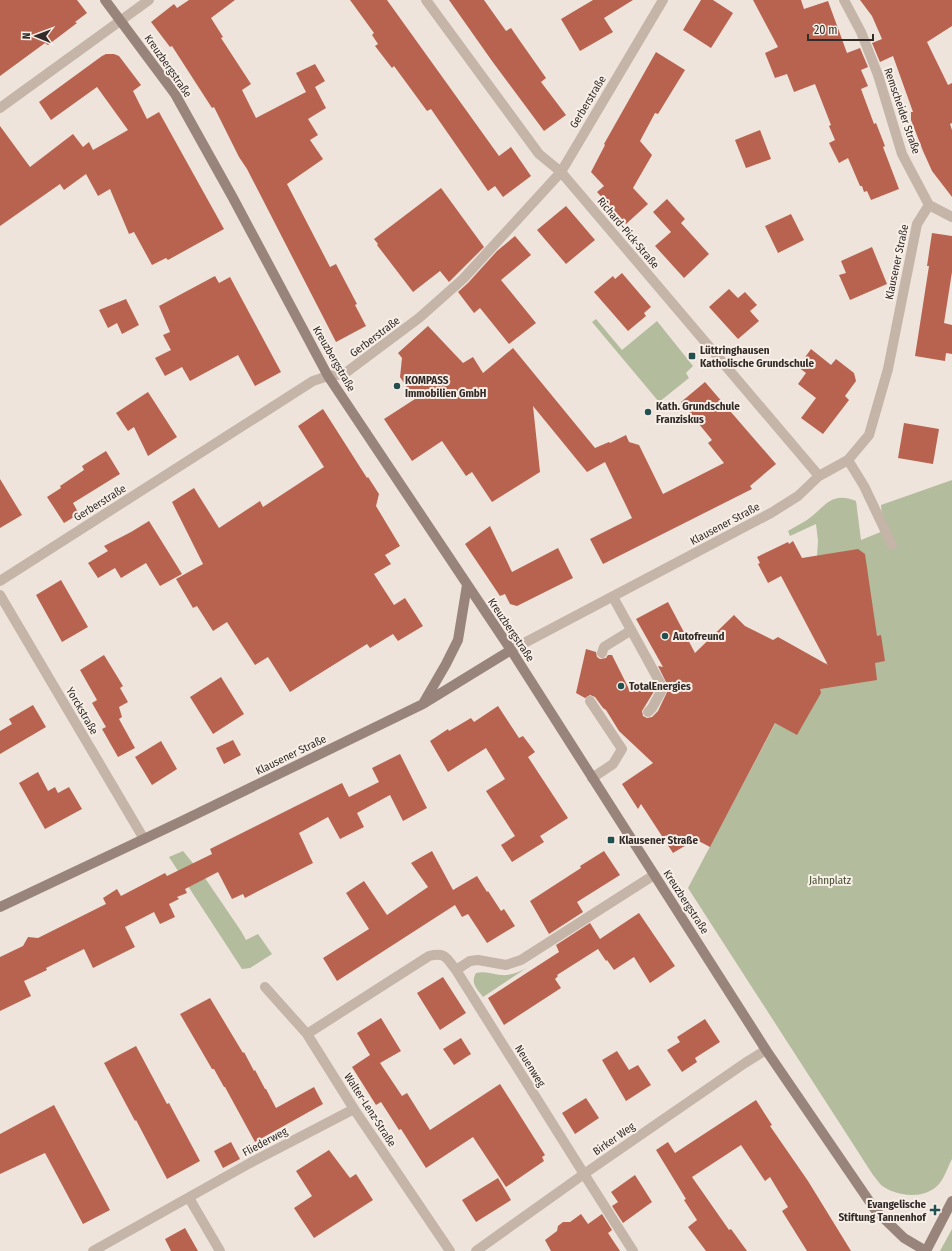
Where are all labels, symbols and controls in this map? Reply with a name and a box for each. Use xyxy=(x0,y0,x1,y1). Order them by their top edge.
north arrow xyxy=(16,16,56,56)
scale bar xyxy=(808,16,873,42)
text: 20 m xyxy=(814,23,838,37)
text: N xyxy=(20,32,33,39)
street label: Kreuzbergstraße xyxy=(142,32,194,100)
street label: Remscheider Straße xyxy=(881,66,923,156)
street label: Gerberstraße xyxy=(567,73,609,131)
street label: Richard-Pick-Straße xyxy=(594,195,662,271)
street label: Klausener Straße xyxy=(883,223,911,301)
street label: Gerberstraße xyxy=(348,314,402,360)
street label: Kreuzbergstraße xyxy=(310,324,358,394)
place label: Lüttringhausen Katholische Grundschule xyxy=(700,344,814,370)
marker: Lüttringhausen Katholische Grundschule xyxy=(687,351,697,361)
place label: KOMPASS Immobilien GmbH xyxy=(405,374,487,400)
marker: KOMPASS Immobilien GmbH xyxy=(392,381,402,391)
place label: Kath. Grundschule Franziskus xyxy=(656,400,740,426)
marker: Kath. Grundschule Franziskus xyxy=(643,407,653,417)
street label: Gerberstraße xyxy=(72,482,128,524)
street label: Klausener Straße xyxy=(688,500,762,548)
street label: Kreuzbergstraße xyxy=(485,596,537,664)
place label: Autofreund xyxy=(672,630,725,643)
marker: Autofreund xyxy=(660,631,670,641)
place label: TotalEnergies xyxy=(629,680,691,693)
marker: TotalEnergies xyxy=(616,681,626,691)
street label: Yorckstraße xyxy=(63,685,101,737)
street label: Klausener Straße xyxy=(254,732,328,778)
place label: Klausener Straße xyxy=(619,834,698,847)
marker: Klausener Straße xyxy=(606,835,616,845)
street label: Kreuzbergstraße xyxy=(661,868,711,936)
park label: Jahnplatz xyxy=(809,874,852,887)
street label: Neuenweg xyxy=(512,1043,548,1090)
street label: Walter-Lenz-Straße xyxy=(341,1071,399,1149)
street label: Birker Weg xyxy=(591,1119,638,1158)
street label: Fliederweg xyxy=(240,1124,290,1159)
place label: Evangelische Stiftung Tannenhof xyxy=(838,1198,927,1224)
marker: Evangelische Stiftung Tannenhof xyxy=(929,1204,941,1216)

